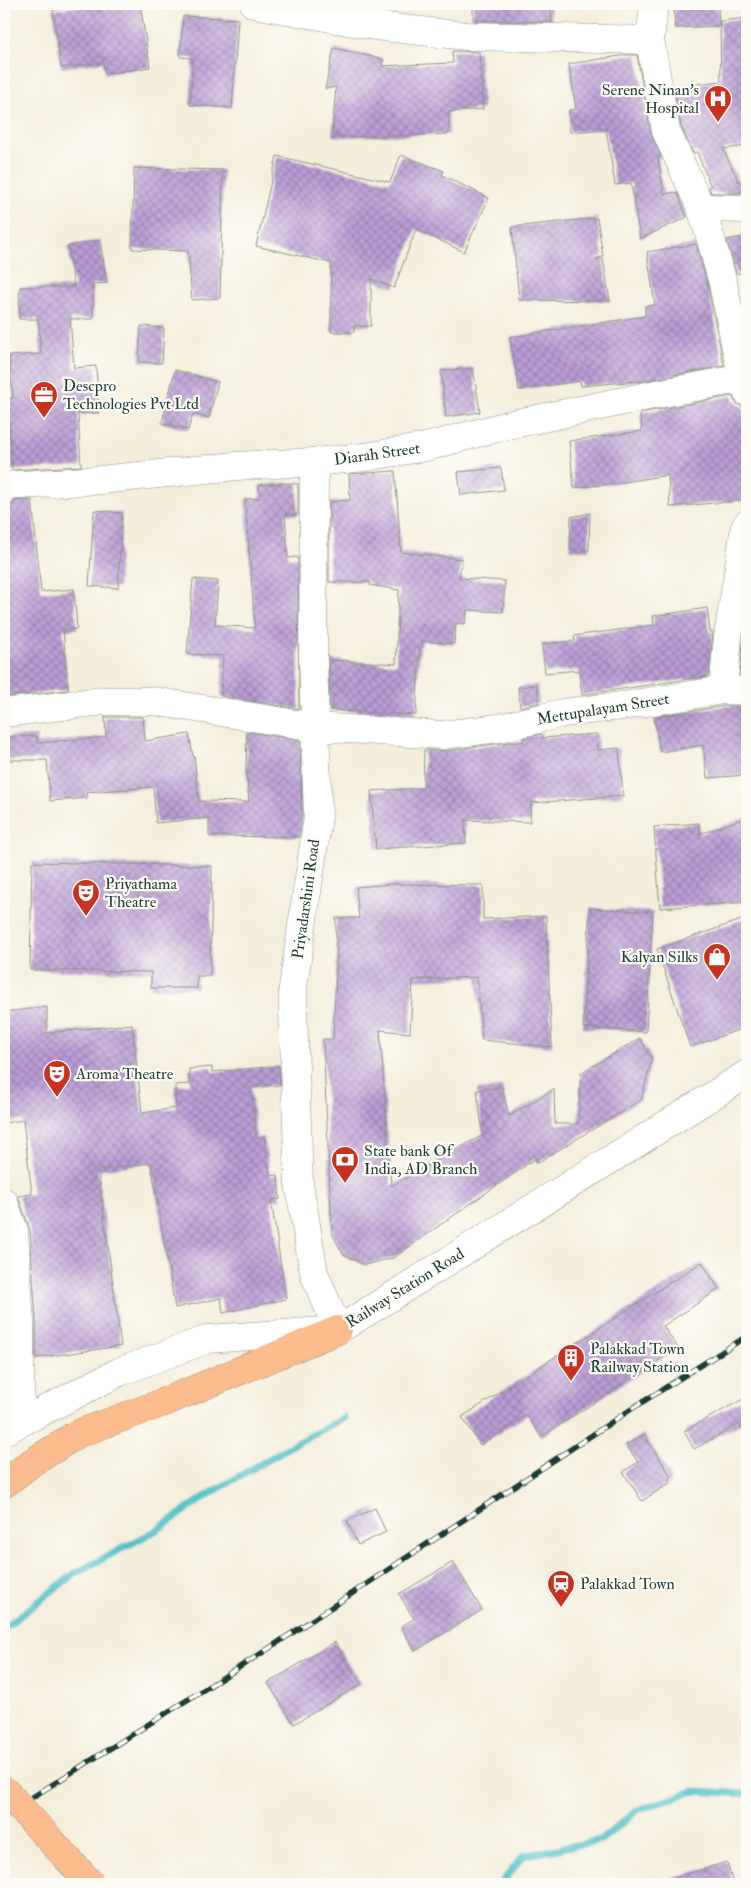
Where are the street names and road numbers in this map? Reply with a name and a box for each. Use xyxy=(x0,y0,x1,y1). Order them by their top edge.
street label: Diarah Street xyxy=(333,438,421,470)
street label: Mettupalayam Street xyxy=(535,689,671,730)
street label: Priyadarshini Road xyxy=(288,838,324,960)
street label: Railway Station Road xyxy=(342,1243,468,1332)

